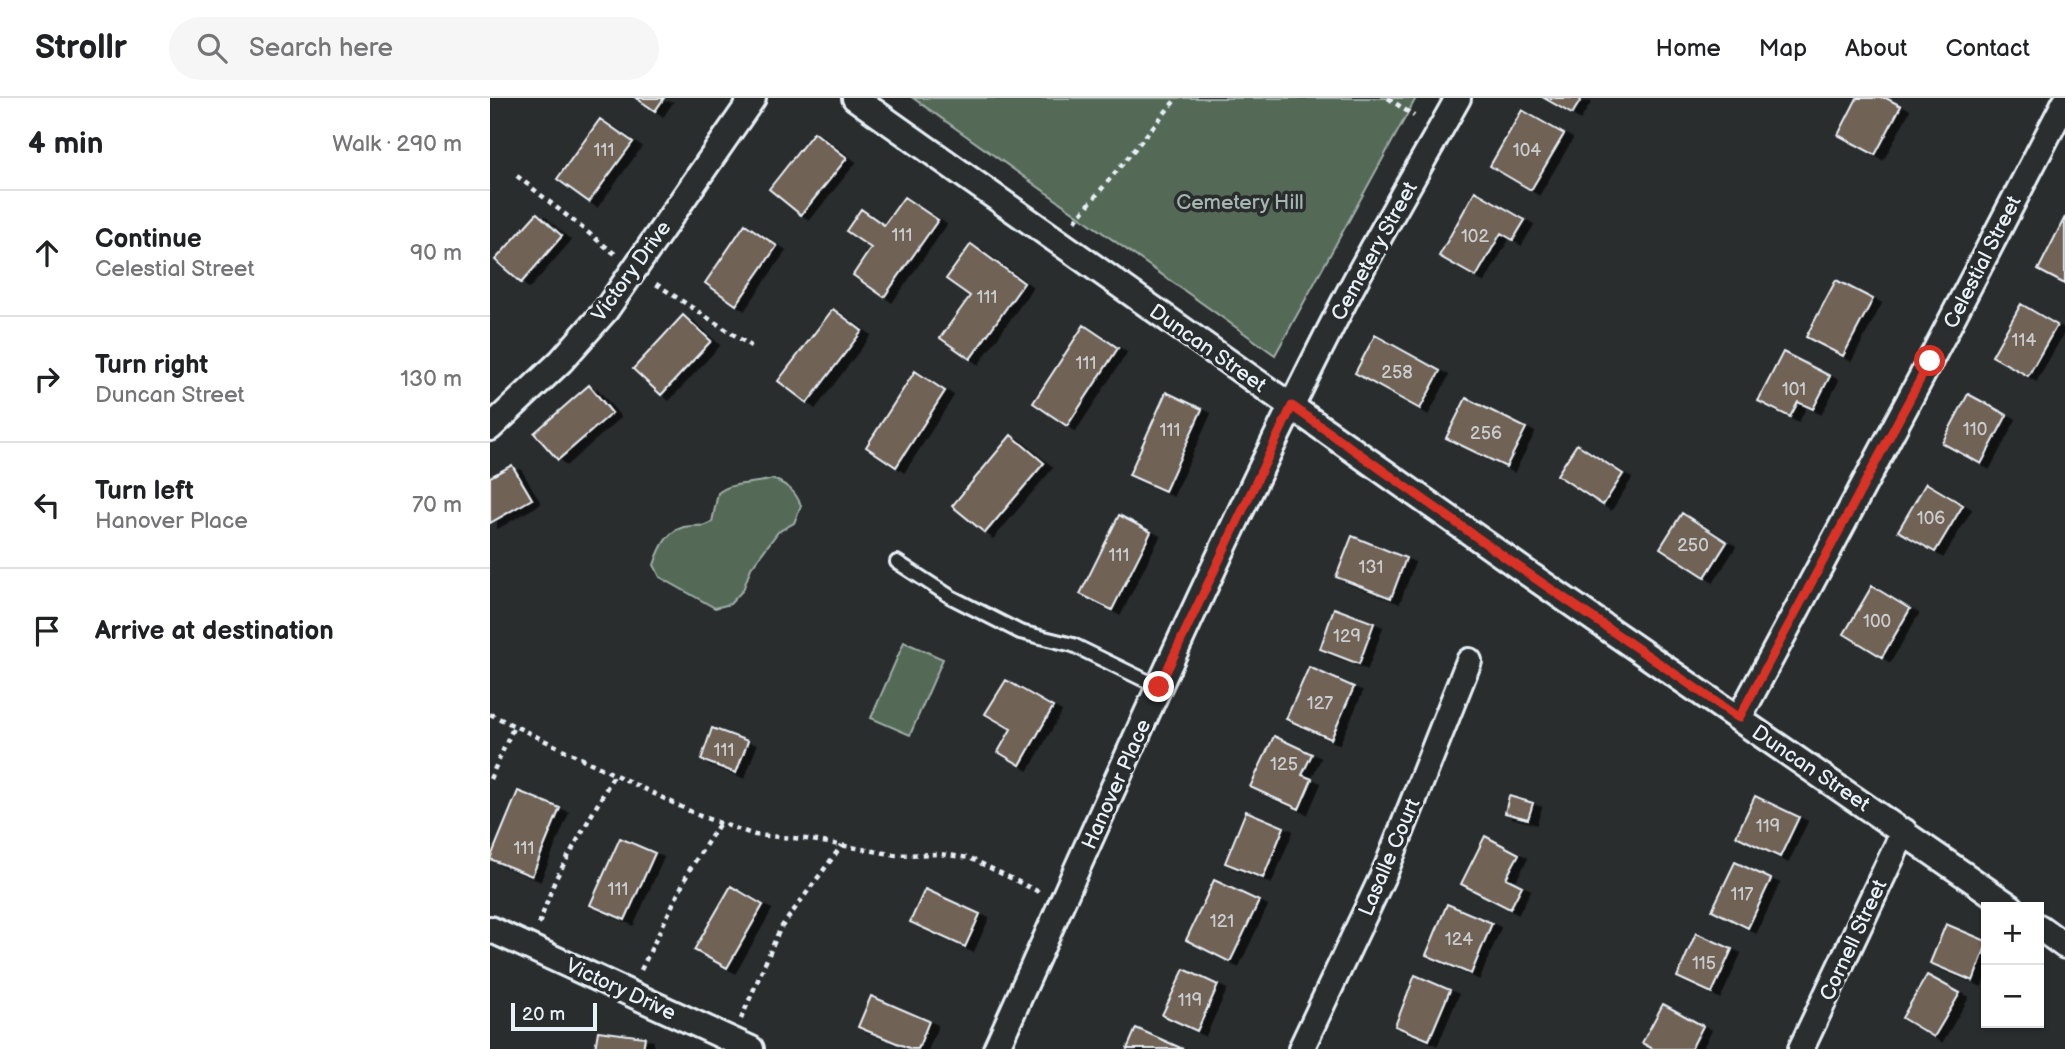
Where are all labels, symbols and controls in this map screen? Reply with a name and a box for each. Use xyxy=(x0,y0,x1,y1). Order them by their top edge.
search box xyxy=(169,17,659,80)
text: Strollr xyxy=(35,28,127,68)
icon: search xyxy=(193,29,231,67)
text: Search here xyxy=(249,33,393,64)
text: Home xyxy=(1656,34,1721,63)
text: Map xyxy=(1759,34,1807,63)
text: About xyxy=(1845,34,1907,63)
text: Contact xyxy=(1945,34,2030,63)
text: 4 min xyxy=(28,126,103,162)
text: Walk · 290 m xyxy=(332,130,462,158)
house number: 111 xyxy=(594,140,614,161)
house number: 104 xyxy=(1513,140,1541,161)
street label: Cemetery Street xyxy=(1326,177,1423,325)
park label: Cemetery Hill xyxy=(1176,190,1304,215)
street label: Celestial Street xyxy=(1938,191,2027,333)
street label: Victory Drive xyxy=(586,216,676,327)
text: Continue xyxy=(95,224,202,255)
house number: 111 xyxy=(892,225,912,246)
house number: 102 xyxy=(1461,226,1489,247)
icon: ahead xyxy=(28,234,66,272)
text: 90 m xyxy=(410,239,462,267)
text: Celestial Street xyxy=(95,255,254,283)
house number: 111 xyxy=(977,287,997,308)
street label: Duncan Street xyxy=(1145,299,1271,398)
house number: 114 xyxy=(2012,330,2036,351)
route start xyxy=(1914,345,1945,376)
text: Turn right xyxy=(95,350,208,381)
house number: 111 xyxy=(1076,353,1096,374)
icon: right xyxy=(28,360,66,398)
house number: 258 xyxy=(1381,362,1413,383)
text: 130 m xyxy=(400,365,462,393)
house number: 101 xyxy=(1782,379,1806,400)
text: Duncan Street xyxy=(95,381,245,409)
house number: 110 xyxy=(1963,419,1987,440)
house number: 111 xyxy=(1160,420,1180,441)
house number: 256 xyxy=(1470,423,1502,444)
text: Turn left xyxy=(95,476,194,507)
icon: left xyxy=(28,486,66,524)
text: 70 m xyxy=(412,491,462,519)
text: Hanover Place xyxy=(95,507,248,535)
house number: 106 xyxy=(1917,508,1945,529)
house number: 250 xyxy=(1677,535,1709,556)
house number: 111 xyxy=(1109,545,1129,566)
house number: 131 xyxy=(1358,557,1384,578)
house number: 100 xyxy=(1863,611,1891,632)
icon: arrive xyxy=(28,612,66,650)
text: Arrive at destination xyxy=(95,616,334,647)
house number: 129 xyxy=(1333,626,1361,647)
route end xyxy=(1143,671,1174,702)
house number: 127 xyxy=(1307,693,1333,714)
street label: Hanover Place xyxy=(1077,715,1156,853)
street label: Duncan Street xyxy=(1747,720,1875,817)
house number: 111 xyxy=(714,740,734,761)
house number: 125 xyxy=(1270,754,1298,775)
street label: Lasalle Court xyxy=(1353,794,1426,920)
house number: 119 xyxy=(1756,816,1780,837)
house number: 111 xyxy=(514,838,534,859)
street label: Cornell Street xyxy=(1814,875,1893,1005)
house number: 111 xyxy=(608,879,628,900)
house number: 117 xyxy=(1731,884,1754,905)
map controls xyxy=(1981,902,2044,1028)
button: + xyxy=(1981,902,2044,965)
house number: 121 xyxy=(1210,911,1234,932)
house number: 124 xyxy=(1445,929,1473,950)
street label: Victory Drive xyxy=(562,953,680,1026)
house number: 115 xyxy=(1692,953,1716,974)
button: − xyxy=(1981,965,2044,1028)
house number: 119 xyxy=(1178,990,1202,1011)
scale bar xyxy=(511,1000,597,1032)
text: 20 m xyxy=(522,1003,565,1026)

